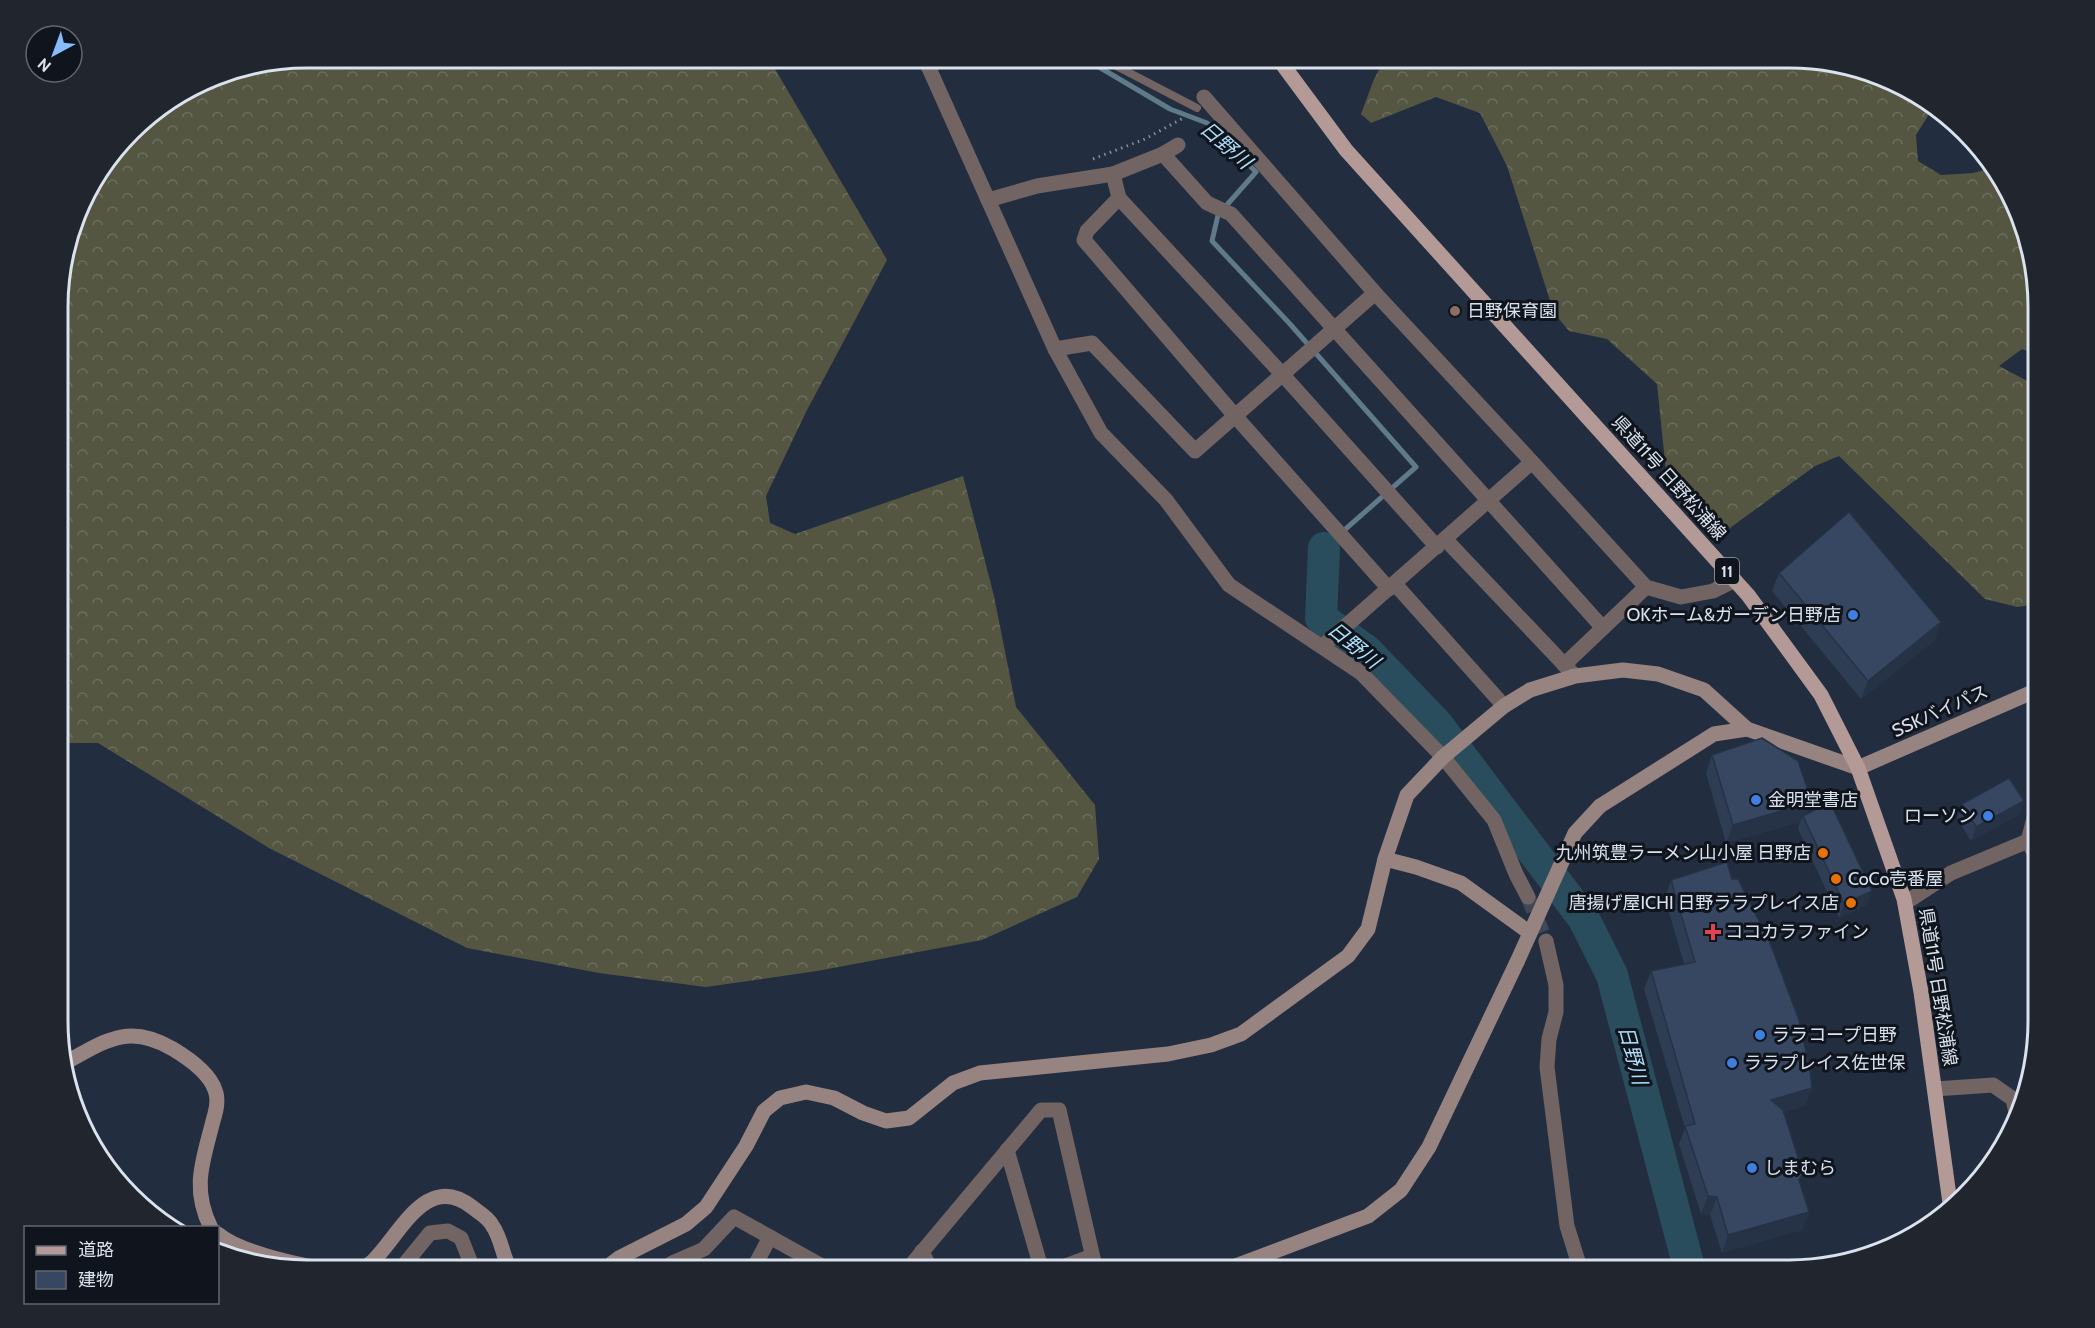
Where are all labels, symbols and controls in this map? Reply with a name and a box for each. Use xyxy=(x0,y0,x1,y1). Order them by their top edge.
north arrow xyxy=(24,24,84,84)
text: N xyxy=(34,54,55,76)
water label: 日野川 xyxy=(1195,116,1258,175)
place label: 日野保育園 xyxy=(1467,300,1557,322)
marker: 日野保育園 xyxy=(1448,304,1462,318)
street label: 県道11号 日野松浦線 xyxy=(1607,411,1731,545)
road number: 11 xyxy=(1715,558,1739,584)
place label: OKホーム&ガーデン日野店 xyxy=(1626,604,1841,626)
marker: OKホーム&ガーデン日野店 xyxy=(1846,608,1860,622)
water label: 日野川 xyxy=(1323,617,1386,674)
street label: SSKバイパス xyxy=(1889,680,1991,742)
place label: 金明堂書店 xyxy=(1768,789,1858,811)
marker: 金明堂書店 xyxy=(1749,793,1763,807)
place label: ローソン xyxy=(1904,805,1976,827)
marker: ローソン xyxy=(1981,809,1995,823)
place label: 九州筑豊ラーメン山小屋 日野店 xyxy=(1556,842,1811,864)
marker: 九州筑豊ラーメン山小屋 日野店 xyxy=(1816,846,1830,860)
place label: CoCo壱番屋 xyxy=(1848,868,1943,890)
marker: CoCo壱番屋 xyxy=(1829,872,1843,886)
place label: 唐揚げ屋ICHI 日野ララプレイス店 xyxy=(1569,892,1839,914)
marker: 唐揚げ屋ICHI 日野ララプレイス店 xyxy=(1844,896,1858,910)
street label: 県道11号 日野松浦線 xyxy=(1915,906,1961,1068)
place label: ココカラファイン xyxy=(1725,921,1869,943)
marker: ココカラファイン xyxy=(1706,925,1720,939)
water label: 日野川 xyxy=(1614,1023,1653,1089)
place label: ララコープ日野 xyxy=(1772,1024,1897,1046)
marker: ララコープ日野 xyxy=(1753,1028,1767,1042)
place label: ララプレイス佐世保 xyxy=(1744,1052,1905,1074)
marker: ララプレイス佐世保 xyxy=(1725,1056,1739,1070)
place label: しまむら xyxy=(1764,1157,1836,1179)
marker: しまむら xyxy=(1745,1161,1759,1175)
legend xyxy=(24,1226,219,1304)
text: 道路 xyxy=(78,1239,114,1261)
text: 建物 xyxy=(78,1269,114,1291)

